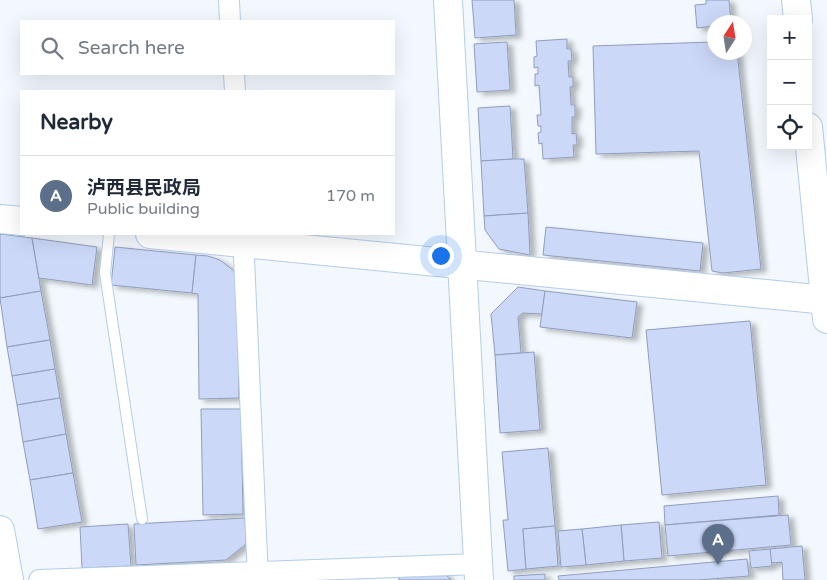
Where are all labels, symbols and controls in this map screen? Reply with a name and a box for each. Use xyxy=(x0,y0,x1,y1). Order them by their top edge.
north arrow xyxy=(707,15,752,60)
map controls xyxy=(767,15,812,150)
button: + xyxy=(767,15,812,60)
search box xyxy=(20,20,395,75)
icon: search xyxy=(38,34,66,62)
text: Search here xyxy=(78,37,185,59)
button: − xyxy=(767,60,812,105)
button: locate xyxy=(767,105,812,150)
text: Nearby xyxy=(40,110,113,135)
text: 泸西县民政局 xyxy=(87,177,201,199)
text: A xyxy=(50,186,62,206)
text: 170 m xyxy=(326,186,375,206)
text: Public building xyxy=(87,199,200,219)
your location xyxy=(428,243,454,269)
pin: A xyxy=(702,524,734,565)

